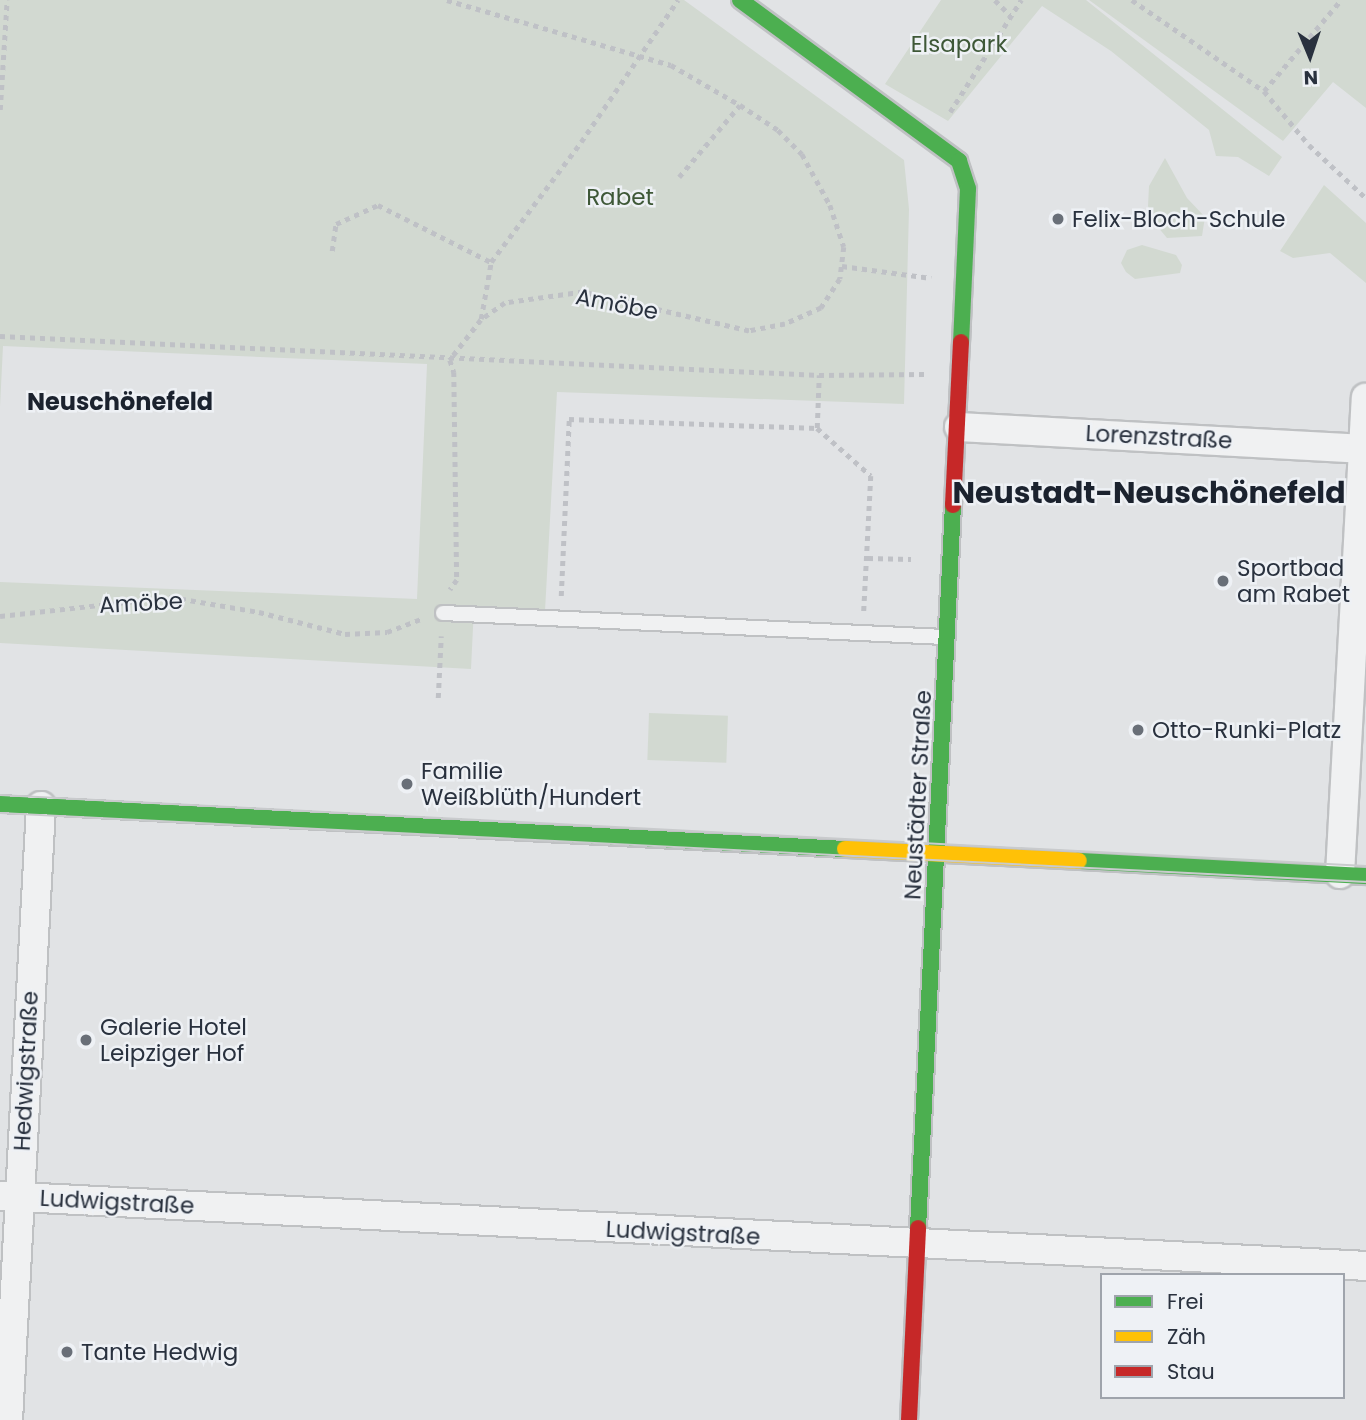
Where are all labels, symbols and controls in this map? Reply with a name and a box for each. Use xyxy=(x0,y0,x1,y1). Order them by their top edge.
north arrow xyxy=(1275,21,1345,91)
park label: Elsapark xyxy=(911,30,1007,58)
text: N xyxy=(1303,64,1318,91)
park label: Rabet xyxy=(586,183,654,211)
place label: Felix-Bloch-Schule xyxy=(1072,205,1286,233)
marker: Felix-Bloch-Schule xyxy=(1050,211,1066,227)
street label: Amöbe xyxy=(573,282,661,326)
district label: Neuschönefeld xyxy=(27,388,213,416)
street label: Lorenzstraße xyxy=(1085,419,1233,455)
district label: Neustadt-Neuschönefeld xyxy=(952,475,1346,511)
place label: Sportbad am Rabet xyxy=(1237,554,1350,608)
marker: Sportbad am Rabet xyxy=(1215,573,1231,589)
street label: Amöbe xyxy=(98,587,184,619)
street label: Neustädter Straße xyxy=(899,689,937,901)
place label: Otto-Runki-Platz xyxy=(1152,716,1341,744)
marker: Otto-Runki-Platz xyxy=(1130,722,1146,738)
place label: Familie Weißblüth/Hundert xyxy=(421,757,641,811)
marker: Familie Weißblüth/Hundert xyxy=(399,776,415,792)
street label: Hedwigstraße xyxy=(8,990,44,1152)
place label: Galerie Hotel Leipziger Hof xyxy=(100,1013,247,1067)
marker: Galerie Hotel Leipziger Hof xyxy=(78,1032,94,1048)
street label: Ludwigstraße xyxy=(39,1184,195,1220)
street label: Ludwigstraße xyxy=(605,1215,761,1251)
legend xyxy=(1100,1273,1345,1399)
text: Frei xyxy=(1167,1287,1204,1316)
text: Zäh xyxy=(1167,1322,1206,1351)
place label: Tante Hedwig xyxy=(81,1338,238,1366)
marker: Tante Hedwig xyxy=(59,1344,75,1360)
text: Stau xyxy=(1167,1357,1215,1386)

